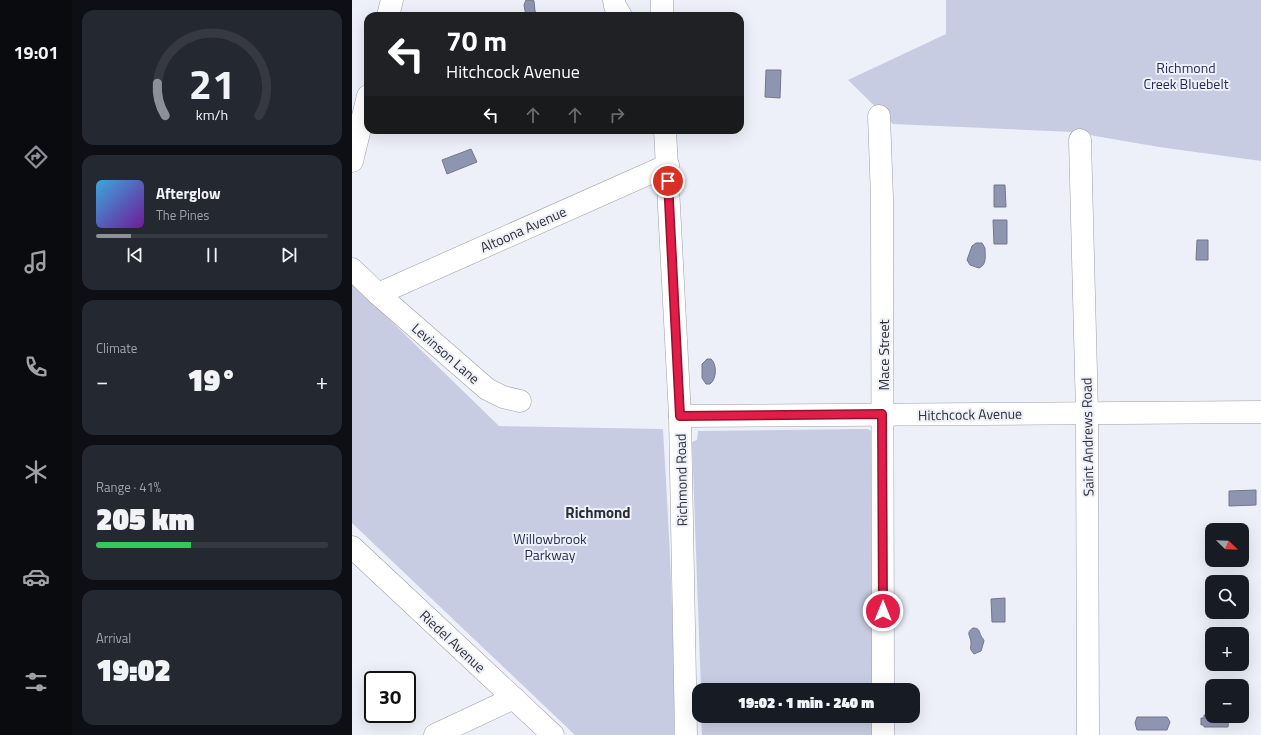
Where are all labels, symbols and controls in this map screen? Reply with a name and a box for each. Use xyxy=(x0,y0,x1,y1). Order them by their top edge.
text: 70 m xyxy=(446,19,507,62)
icon: left xyxy=(380,28,432,80)
text: 19:01 xyxy=(14,39,58,66)
text: 21 xyxy=(189,51,235,114)
park label: Richmond Creek Bluebelt xyxy=(1143,57,1229,94)
text: Hitchcock Avenue xyxy=(446,58,580,85)
text: km/h xyxy=(196,103,228,125)
icon: left xyxy=(480,104,502,126)
icon: ahead xyxy=(522,104,544,126)
icon: ahead xyxy=(564,104,586,126)
icon: right xyxy=(606,104,628,126)
icon: directions xyxy=(22,143,50,171)
pin xyxy=(651,164,685,198)
icon: arrive xyxy=(657,170,679,192)
text: Afterglow xyxy=(156,182,221,205)
street label: Altoona Avenue xyxy=(476,201,570,257)
text: The Pines xyxy=(156,205,209,225)
icon: previous xyxy=(124,244,146,266)
icon: pause xyxy=(201,244,223,266)
icon: next xyxy=(278,244,300,266)
icon: music xyxy=(22,248,50,276)
street label: Levinson Lane xyxy=(408,318,484,388)
street label: Mace Street xyxy=(873,319,894,391)
text: Climate xyxy=(96,338,137,358)
icon: phone xyxy=(22,353,50,381)
text: 19° xyxy=(187,357,237,403)
text: − xyxy=(96,364,108,398)
text: + xyxy=(316,364,328,398)
street label: Saint Andrews Road xyxy=(1075,378,1099,496)
street label: Hitchcock Avenue xyxy=(918,403,1022,425)
street label: Richmond Road xyxy=(670,433,692,527)
icon: climate xyxy=(22,458,50,486)
text: Range · 41% xyxy=(96,477,161,497)
text: 205 km xyxy=(96,496,194,542)
district label: Richmond xyxy=(565,501,631,524)
north arrow xyxy=(1205,523,1249,567)
map controls xyxy=(1205,523,1249,723)
park label: Willowbrook Parkway xyxy=(513,528,587,565)
icon: car xyxy=(22,563,50,591)
button: search xyxy=(1205,575,1249,619)
position arrow xyxy=(862,590,904,632)
street label: Riedel Avenue xyxy=(415,605,491,677)
button: + xyxy=(1205,627,1249,671)
text: Arrival xyxy=(96,628,131,648)
text: 19:02 xyxy=(96,647,171,693)
icon: filters xyxy=(22,668,50,696)
speed limit sign: 30 xyxy=(364,671,416,723)
button: − xyxy=(1205,679,1249,723)
text: 19:02 · 1 min · 240 m xyxy=(738,691,874,714)

